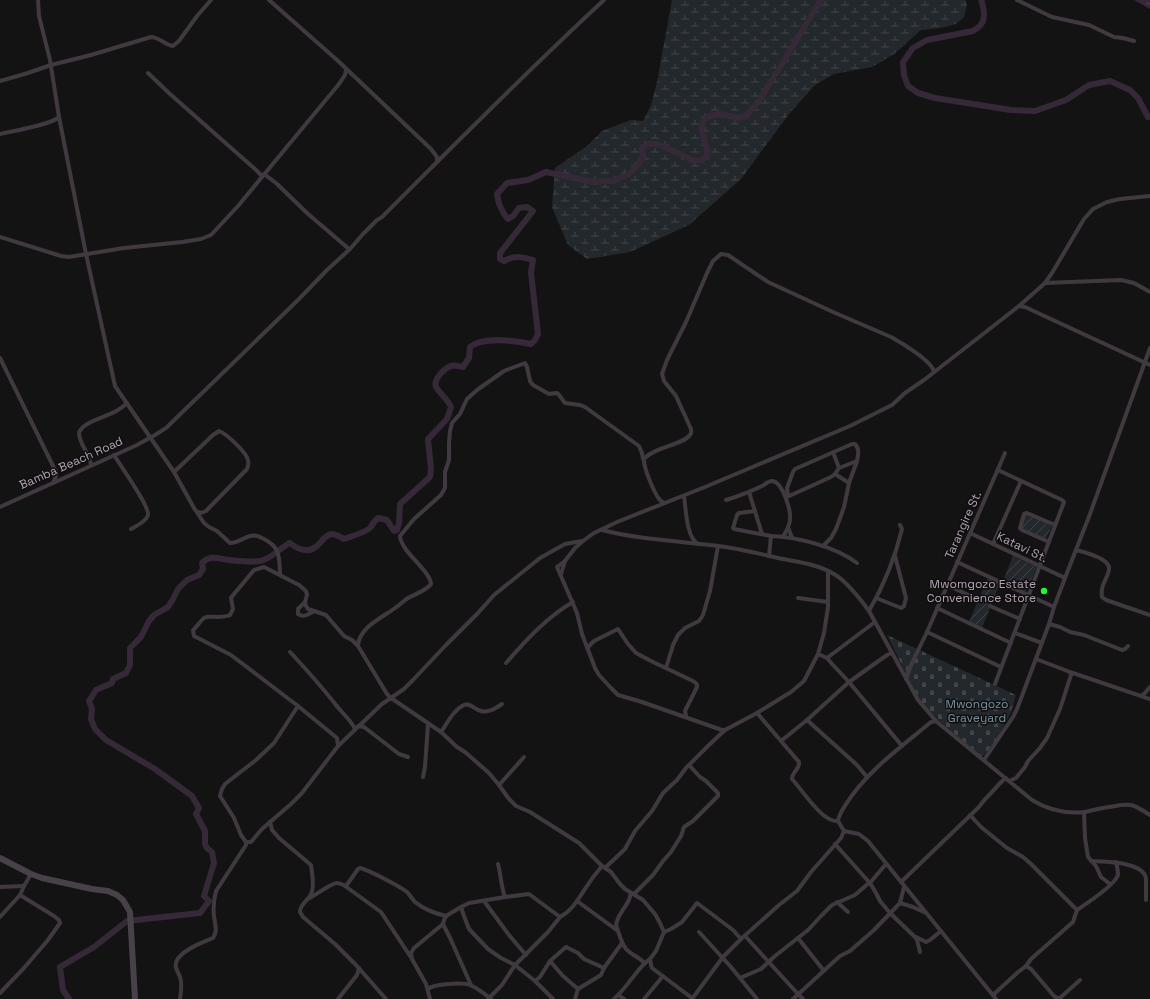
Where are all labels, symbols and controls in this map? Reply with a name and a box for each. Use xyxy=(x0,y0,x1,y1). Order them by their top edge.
street label: Bamba Beach Road xyxy=(17,433,125,493)
street label: Tarangire St. xyxy=(941,489,985,561)
street label: Katavi St. xyxy=(994,528,1050,566)
place label: Mwomgozo Estate Convenience Store xyxy=(927,576,1036,606)
marker: Mwomgozo Estate Convenience Store xyxy=(1039,586,1049,596)
park label: Mwongozo Graveyard xyxy=(946,696,1009,726)

